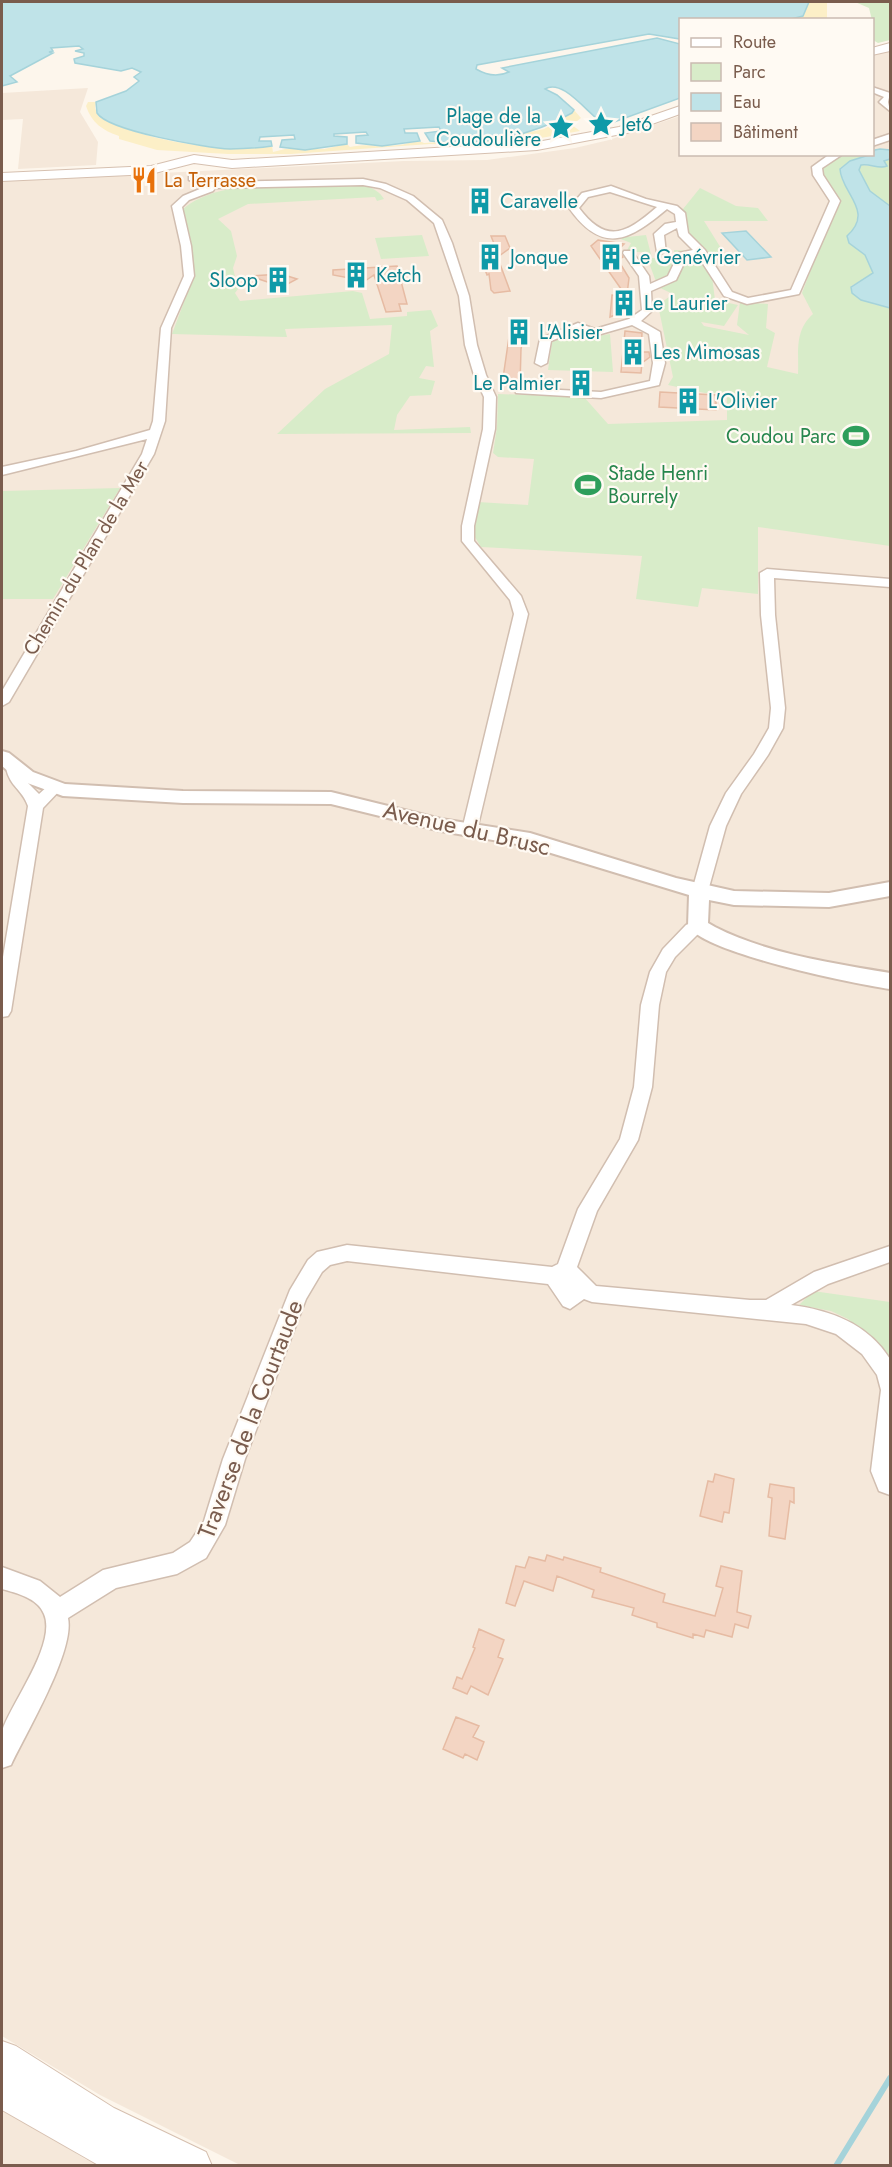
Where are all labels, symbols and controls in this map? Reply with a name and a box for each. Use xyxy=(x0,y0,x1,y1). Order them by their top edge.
legend xyxy=(679,18,874,156)
text: Route xyxy=(733,29,776,55)
text: Parc xyxy=(733,59,766,85)
text: Eau xyxy=(733,89,761,115)
place label: Plage de la Coudoulière xyxy=(436,102,541,154)
place icon: Jet6 xyxy=(586,109,616,139)
place label: Jet6 xyxy=(618,110,652,139)
place icon: Plage de la Coudoulière xyxy=(546,112,576,142)
text: Bâtiment xyxy=(733,119,799,145)
restaurant icon: La Terrasse xyxy=(129,165,159,195)
place label: La Terrasse xyxy=(164,166,256,195)
building icon: Caravelle xyxy=(465,186,495,216)
place label: Caravelle xyxy=(500,187,578,216)
building icon: Jonque xyxy=(475,242,505,272)
building icon: Le Genévrier xyxy=(596,242,626,272)
place label: Jonque xyxy=(507,243,568,272)
place label: Le Genévrier xyxy=(631,243,741,272)
building icon: Ketch xyxy=(341,260,371,290)
place label: Ketch xyxy=(376,261,422,290)
building icon: Sloop xyxy=(263,265,293,295)
place label: Sloop xyxy=(209,266,258,295)
building icon: Le Laurier xyxy=(609,288,639,318)
place label: Le Laurier xyxy=(644,289,728,318)
building icon: L'Alisier xyxy=(504,317,534,347)
place label: L'Alisier xyxy=(539,318,602,347)
building icon: Les Mimosas xyxy=(618,337,648,367)
place label: Les Mimosas xyxy=(653,338,760,367)
building icon: Le Palmier xyxy=(566,368,596,398)
place label: Le Palmier xyxy=(473,369,561,398)
building icon: L'Olivier xyxy=(673,386,703,416)
place label: L'Olivier xyxy=(708,387,777,416)
sports icon: Coudou Parc xyxy=(841,421,871,451)
place label: Coudou Parc xyxy=(726,422,836,451)
street label: Chemin du Plan de la Mer xyxy=(16,455,156,661)
place label: Stade Henri Bourrely xyxy=(608,459,708,511)
sports icon: Stade Henri Bourrely xyxy=(573,470,603,500)
street label: Avenue du Brusc xyxy=(380,792,554,864)
street label: Traverse de la Courtaude xyxy=(188,1295,312,1543)

